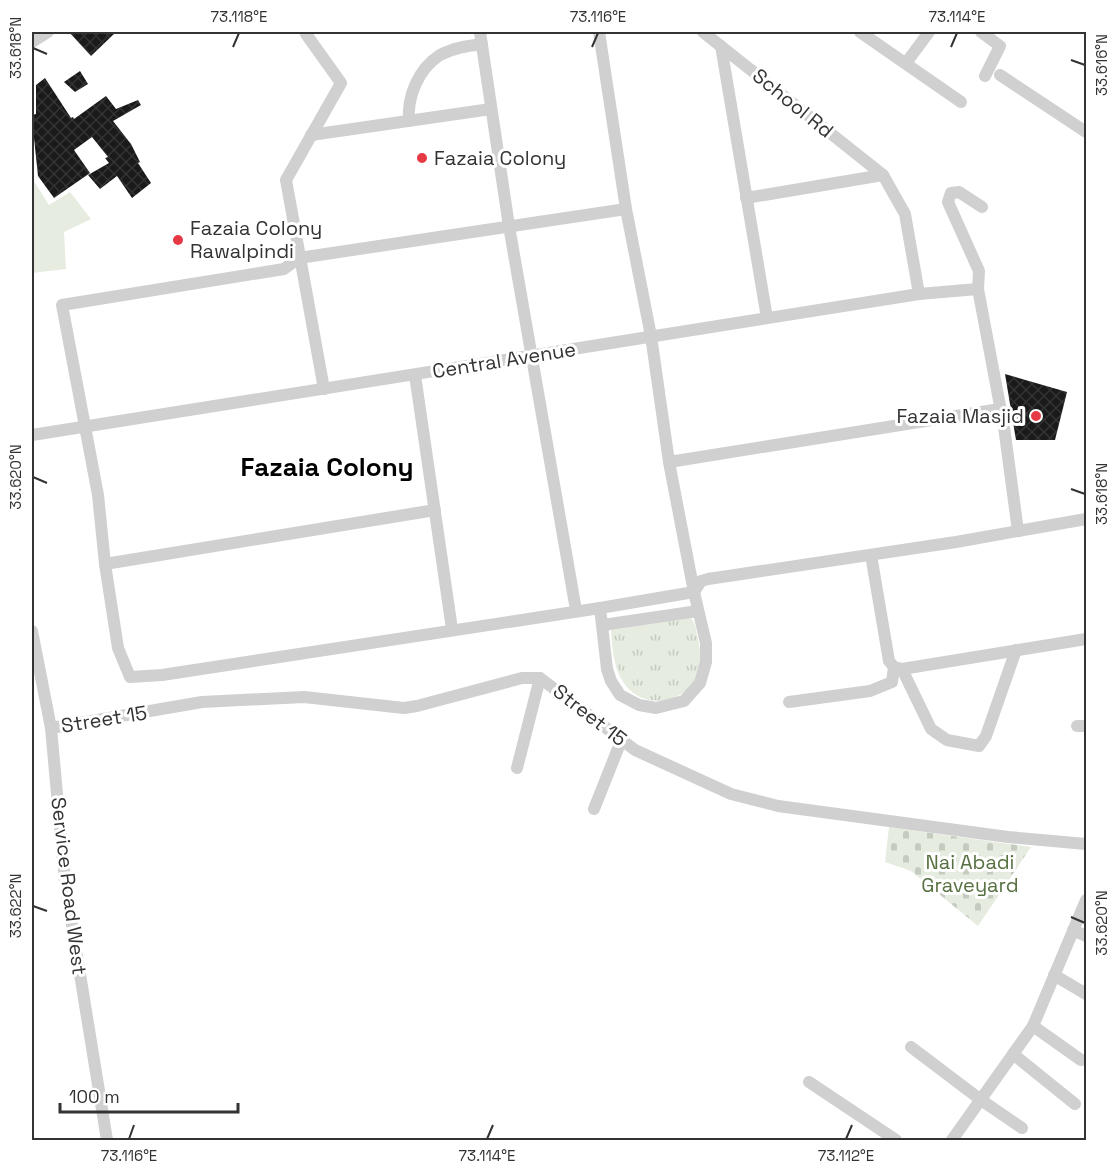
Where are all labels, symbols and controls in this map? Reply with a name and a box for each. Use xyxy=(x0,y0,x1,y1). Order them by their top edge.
text: 73.118°E xyxy=(211,7,267,26)
text: 73.116°E xyxy=(570,7,626,26)
text: 73.114°E xyxy=(929,7,985,26)
text: 33.618°N xyxy=(6,17,25,79)
text: 33.616°N xyxy=(1092,34,1111,96)
street label: School Rd xyxy=(747,62,839,144)
place label: Fazaia Colony xyxy=(434,145,566,171)
marker: Fazaia Colony xyxy=(415,151,429,165)
place label: Fazaia Colony Rawalpindi xyxy=(190,215,322,264)
marker: Fazaia Colony Rawalpindi xyxy=(171,233,185,247)
street label: Central Avenue xyxy=(430,336,578,384)
place label: Fazaia Masjid xyxy=(896,403,1024,429)
marker: Fazaia Masjid xyxy=(1029,409,1043,423)
text: 33.620°N xyxy=(6,444,25,510)
district label: Fazaia Colony xyxy=(240,450,414,484)
text: 33.618°N xyxy=(1092,463,1111,525)
street label: Street 15 xyxy=(548,678,632,752)
street label: Street 15 xyxy=(59,699,149,739)
street label: Service Road West xyxy=(45,796,93,976)
park label: Nai Abadi Graveyard xyxy=(921,849,1019,898)
text: 33.622°N xyxy=(6,874,25,938)
text: 33.620°N xyxy=(1092,890,1111,956)
scale bar xyxy=(60,1076,238,1114)
text: 100 m xyxy=(69,1085,120,1108)
text: 73.116°E xyxy=(101,1146,157,1165)
text: 73.114°E xyxy=(459,1146,515,1165)
text: 73.112°E xyxy=(818,1146,874,1165)

